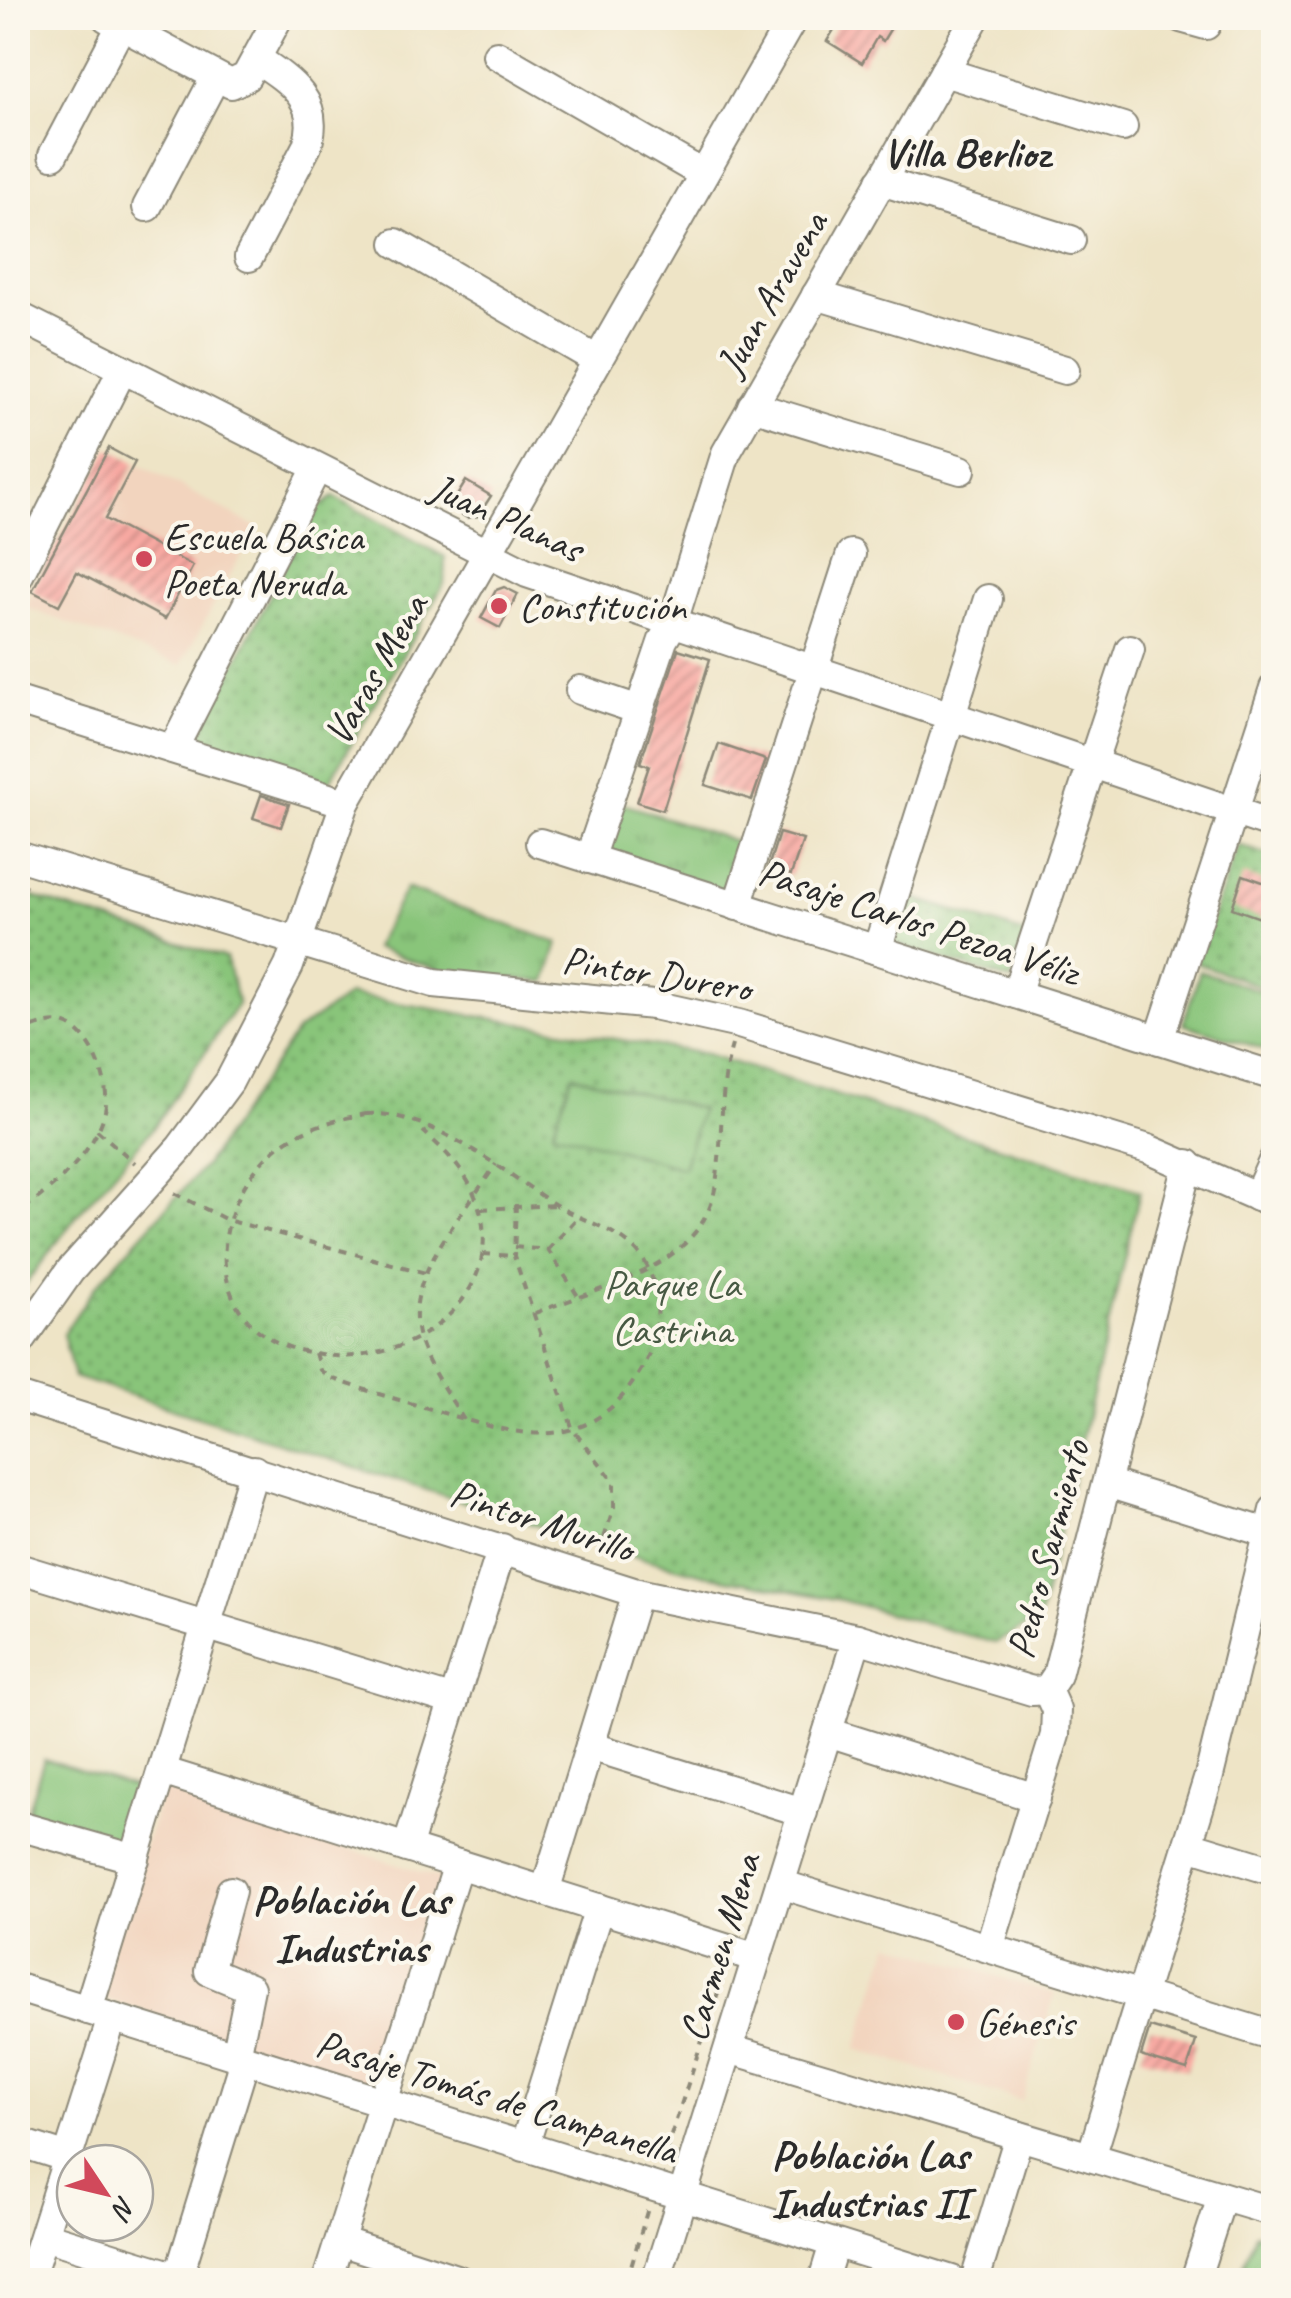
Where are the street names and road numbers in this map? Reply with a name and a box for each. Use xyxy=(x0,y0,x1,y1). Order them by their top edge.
street label: Juan Aravena xyxy=(704,200,840,386)
street label: Juan Planas xyxy=(421,461,593,575)
street label: Varas Mena xyxy=(313,583,440,754)
street label: Pasaje Carlos Pezoa Véliz xyxy=(752,847,1088,998)
street label: Pintor Durero xyxy=(559,934,758,1014)
street label: Pedro Sarmiento xyxy=(995,1433,1101,1664)
street label: Pintor Murillo xyxy=(444,1468,643,1575)
street label: Carmen Mena xyxy=(668,1845,773,2047)
street label: Pasaje Tomás de Campanella xyxy=(310,2018,686,2177)

